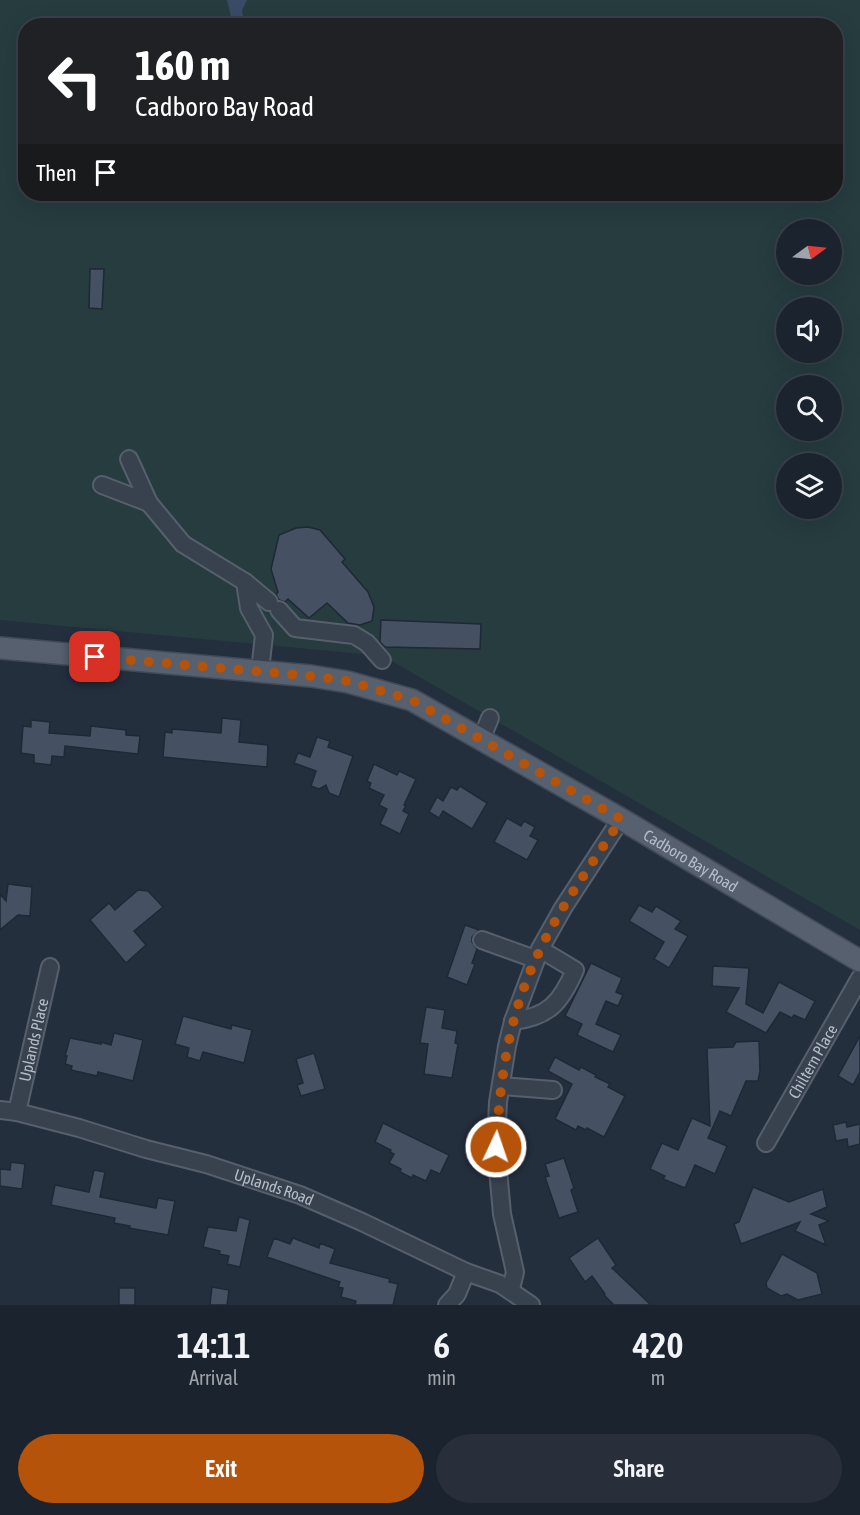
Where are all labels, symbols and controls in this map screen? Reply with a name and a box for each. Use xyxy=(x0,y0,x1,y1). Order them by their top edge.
text: 160 m xyxy=(135,41,230,89)
icon: left xyxy=(36,42,114,120)
text: Cadboro Bay Road xyxy=(135,91,314,122)
icon: arrive xyxy=(89,156,122,189)
text: Then xyxy=(36,160,77,186)
north arrow xyxy=(776,219,842,285)
map controls xyxy=(776,219,842,519)
button: sound xyxy=(776,297,842,363)
button: search xyxy=(776,375,842,441)
button: layers xyxy=(776,453,842,519)
pin xyxy=(69,631,120,682)
icon: arrive xyxy=(78,640,111,673)
street label: Cadboro Bay Road xyxy=(641,826,741,895)
street label: Uplands Place xyxy=(15,997,52,1083)
street label: Chiltern Place xyxy=(784,1021,841,1101)
position arrow xyxy=(464,1115,528,1179)
street label: Uplands Road xyxy=(232,1165,317,1209)
text: 14:11 xyxy=(177,1324,251,1366)
text: 6 xyxy=(433,1324,450,1366)
text: 420 xyxy=(633,1324,683,1366)
text: Arrival xyxy=(189,1366,238,1389)
text: min xyxy=(427,1366,456,1389)
text: m xyxy=(651,1366,665,1389)
button: Exit xyxy=(18,1434,424,1503)
button: Share xyxy=(436,1434,842,1503)

